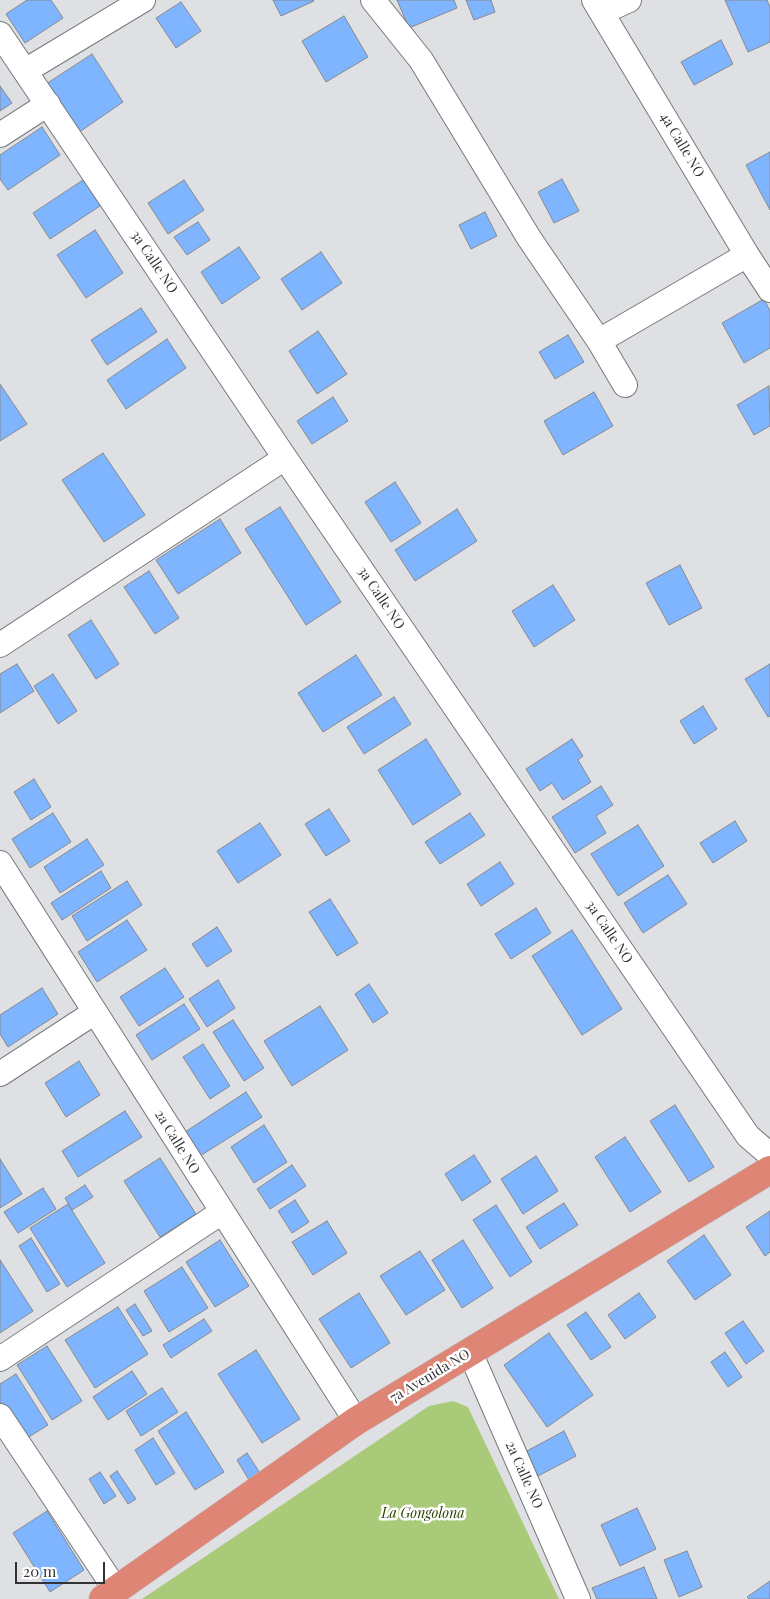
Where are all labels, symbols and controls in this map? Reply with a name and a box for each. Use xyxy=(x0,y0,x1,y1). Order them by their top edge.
street label: 4a Calle NO xyxy=(656,110,708,180)
street label: 3a Calle NO xyxy=(127,227,181,297)
street label: 3a Calle NO xyxy=(354,563,408,633)
street label: 3a Calle NO xyxy=(582,897,636,967)
street label: 2a Calle NO xyxy=(151,1107,203,1177)
street label: 7a Avenida NO xyxy=(387,1346,473,1406)
street label: 2a Calle NO xyxy=(502,1439,546,1511)
park label: La Gongolona xyxy=(381,1506,465,1522)
scale bar xyxy=(18,1552,108,1584)
text: 20 m xyxy=(23,1561,56,1581)

